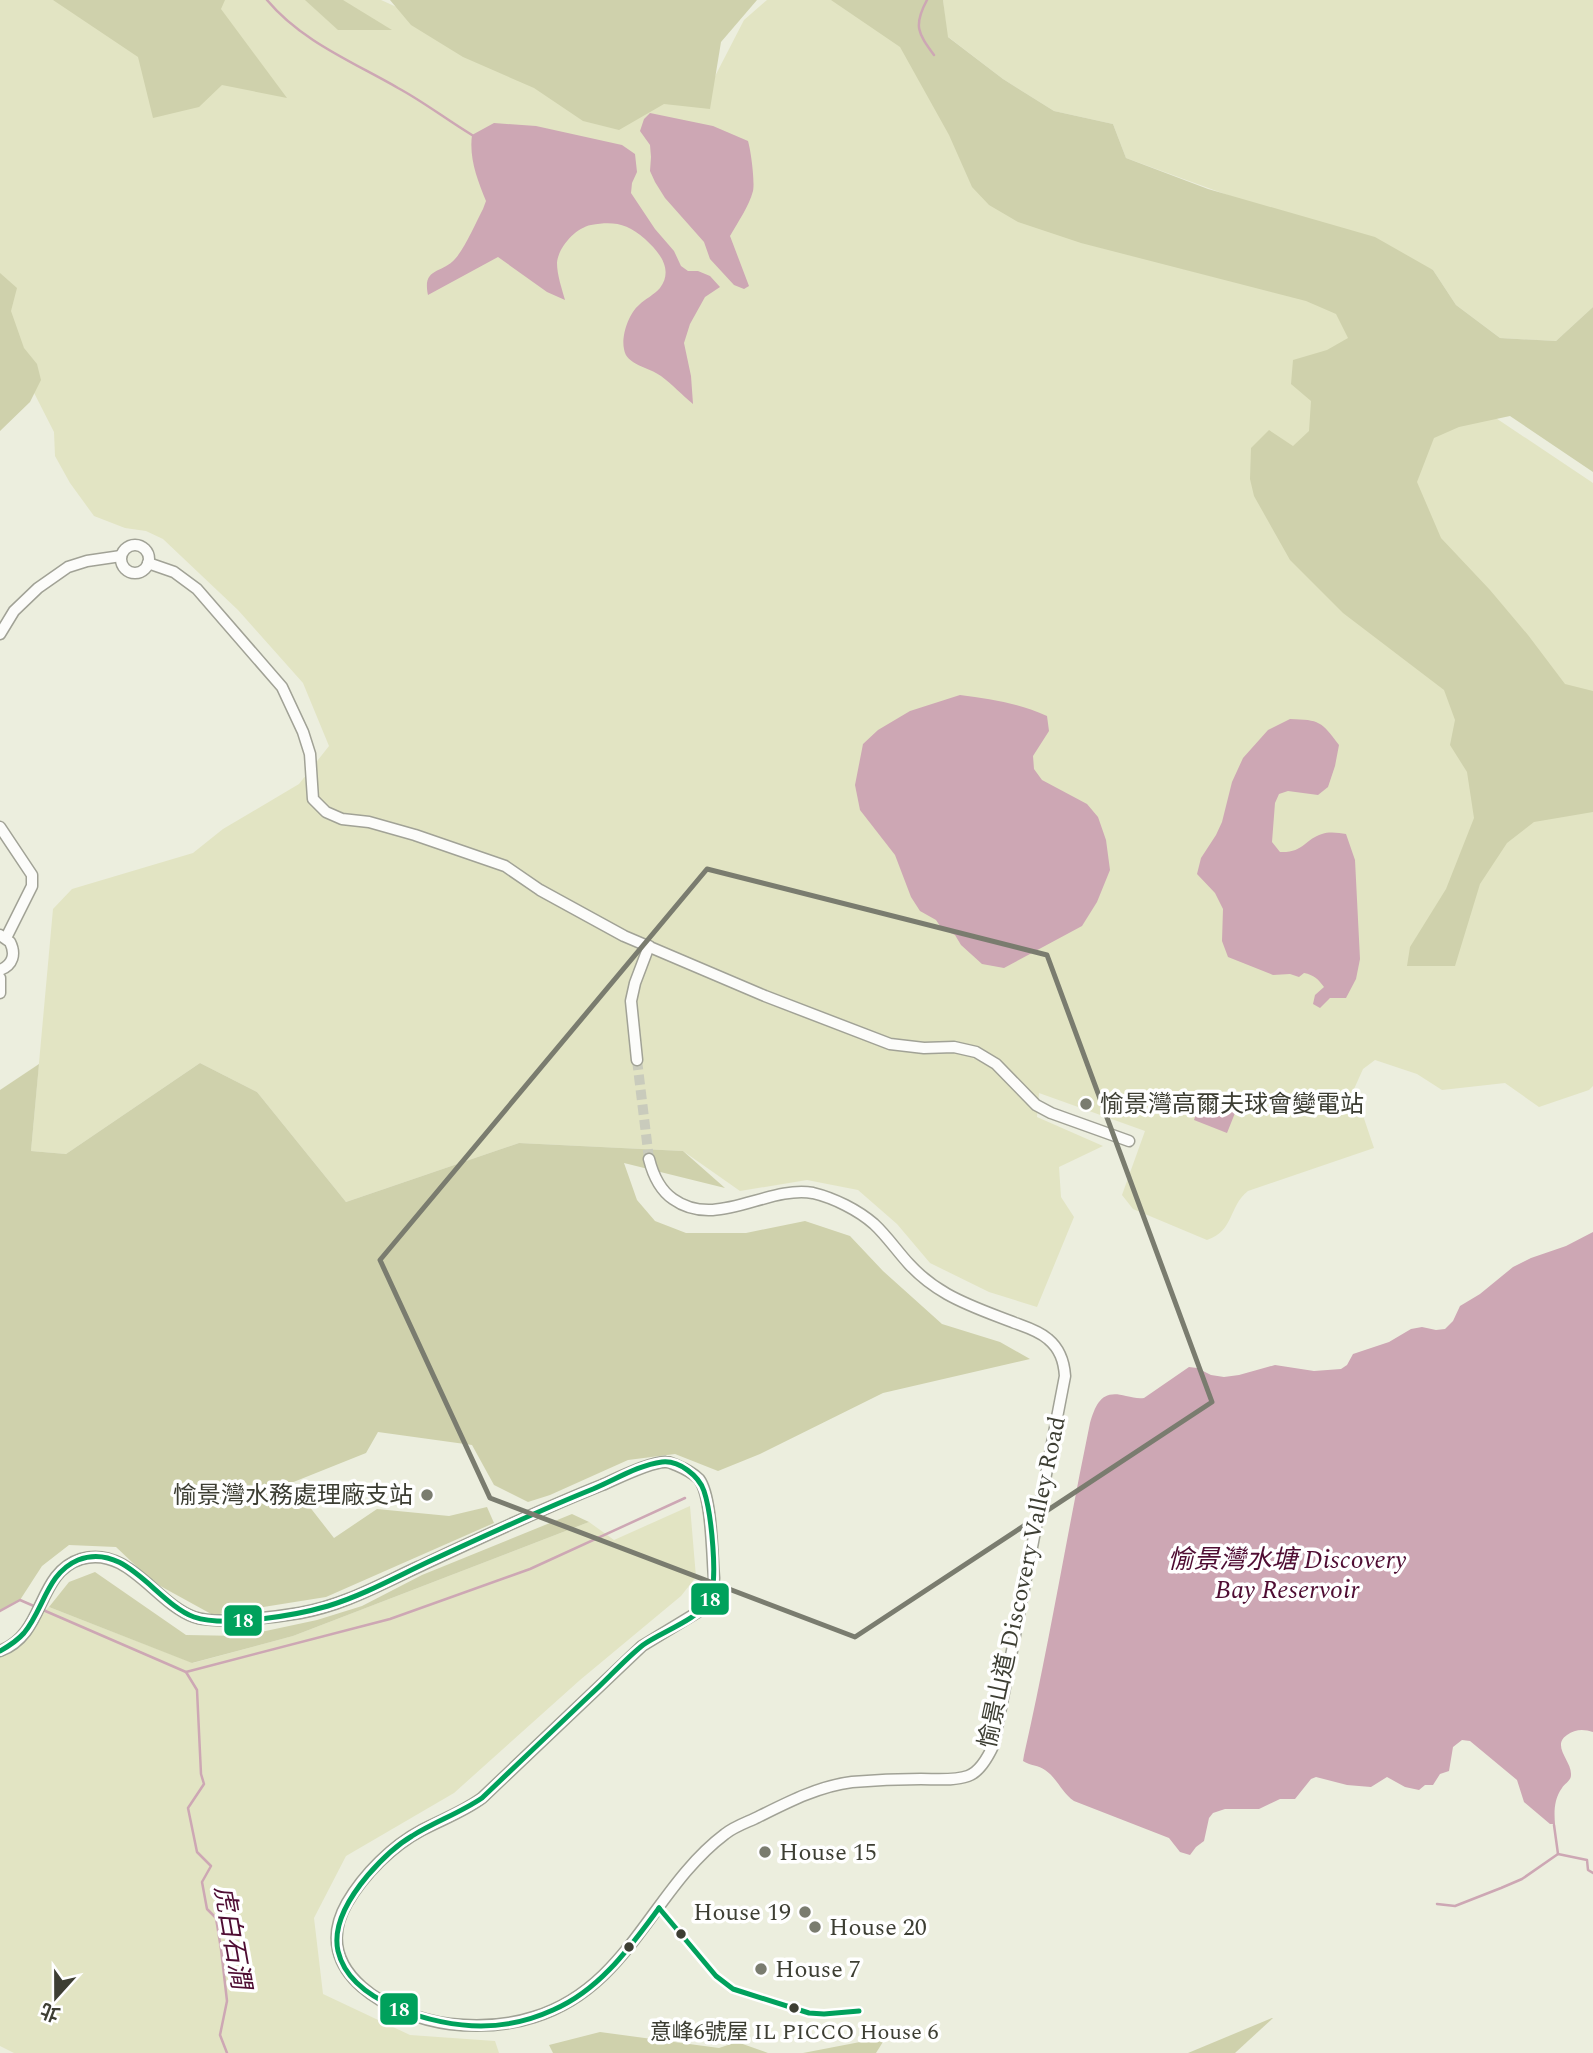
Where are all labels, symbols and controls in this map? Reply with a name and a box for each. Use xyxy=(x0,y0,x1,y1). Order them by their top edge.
place label: 愉景灣高爾夫球會變電站 xyxy=(1100,1087,1364,1123)
marker: 愉景灣高爾夫球會變電站 xyxy=(1078,1096,1094,1112)
street label: 愉景山道 Discovery Valley Road xyxy=(970,1413,1076,1752)
place label: 愉景灣水務處理廠支站 xyxy=(173,1478,413,1514)
marker: 愉景灣水務處理廠支站 xyxy=(419,1487,435,1503)
water label: 愉景灣水塘 Discovery Bay Reservoir xyxy=(1168,1540,1407,1610)
line badge: 18 xyxy=(690,1582,730,1616)
text: 18 xyxy=(699,1586,721,1615)
line badge: 18 xyxy=(223,1604,263,1637)
text: 18 xyxy=(232,1607,254,1636)
place label: House 15 xyxy=(779,1835,877,1871)
marker: House 15 xyxy=(757,1844,773,1860)
water label: 虎白石澗 xyxy=(203,1882,261,1996)
place label: House 19 xyxy=(693,1895,791,1931)
marker: House 19 xyxy=(797,1904,813,1920)
place label: House 20 xyxy=(829,1910,927,1946)
marker: House 20 xyxy=(807,1919,823,1935)
unlabelled marker xyxy=(674,1927,688,1941)
unlabelled marker xyxy=(622,1940,636,1954)
place label: House 7 xyxy=(775,1952,861,1988)
marker: House 7 xyxy=(753,1961,769,1977)
north arrow xyxy=(21,1962,91,2032)
line badge: 18 xyxy=(379,1992,419,2026)
text: 北 xyxy=(36,1995,65,2028)
text: 18 xyxy=(388,1996,410,2025)
marker: 意峰6號屋 IL PICCO House 6 xyxy=(787,2001,801,2015)
place label: 意峰6號屋 IL PICCO House 6 xyxy=(650,2016,939,2049)

